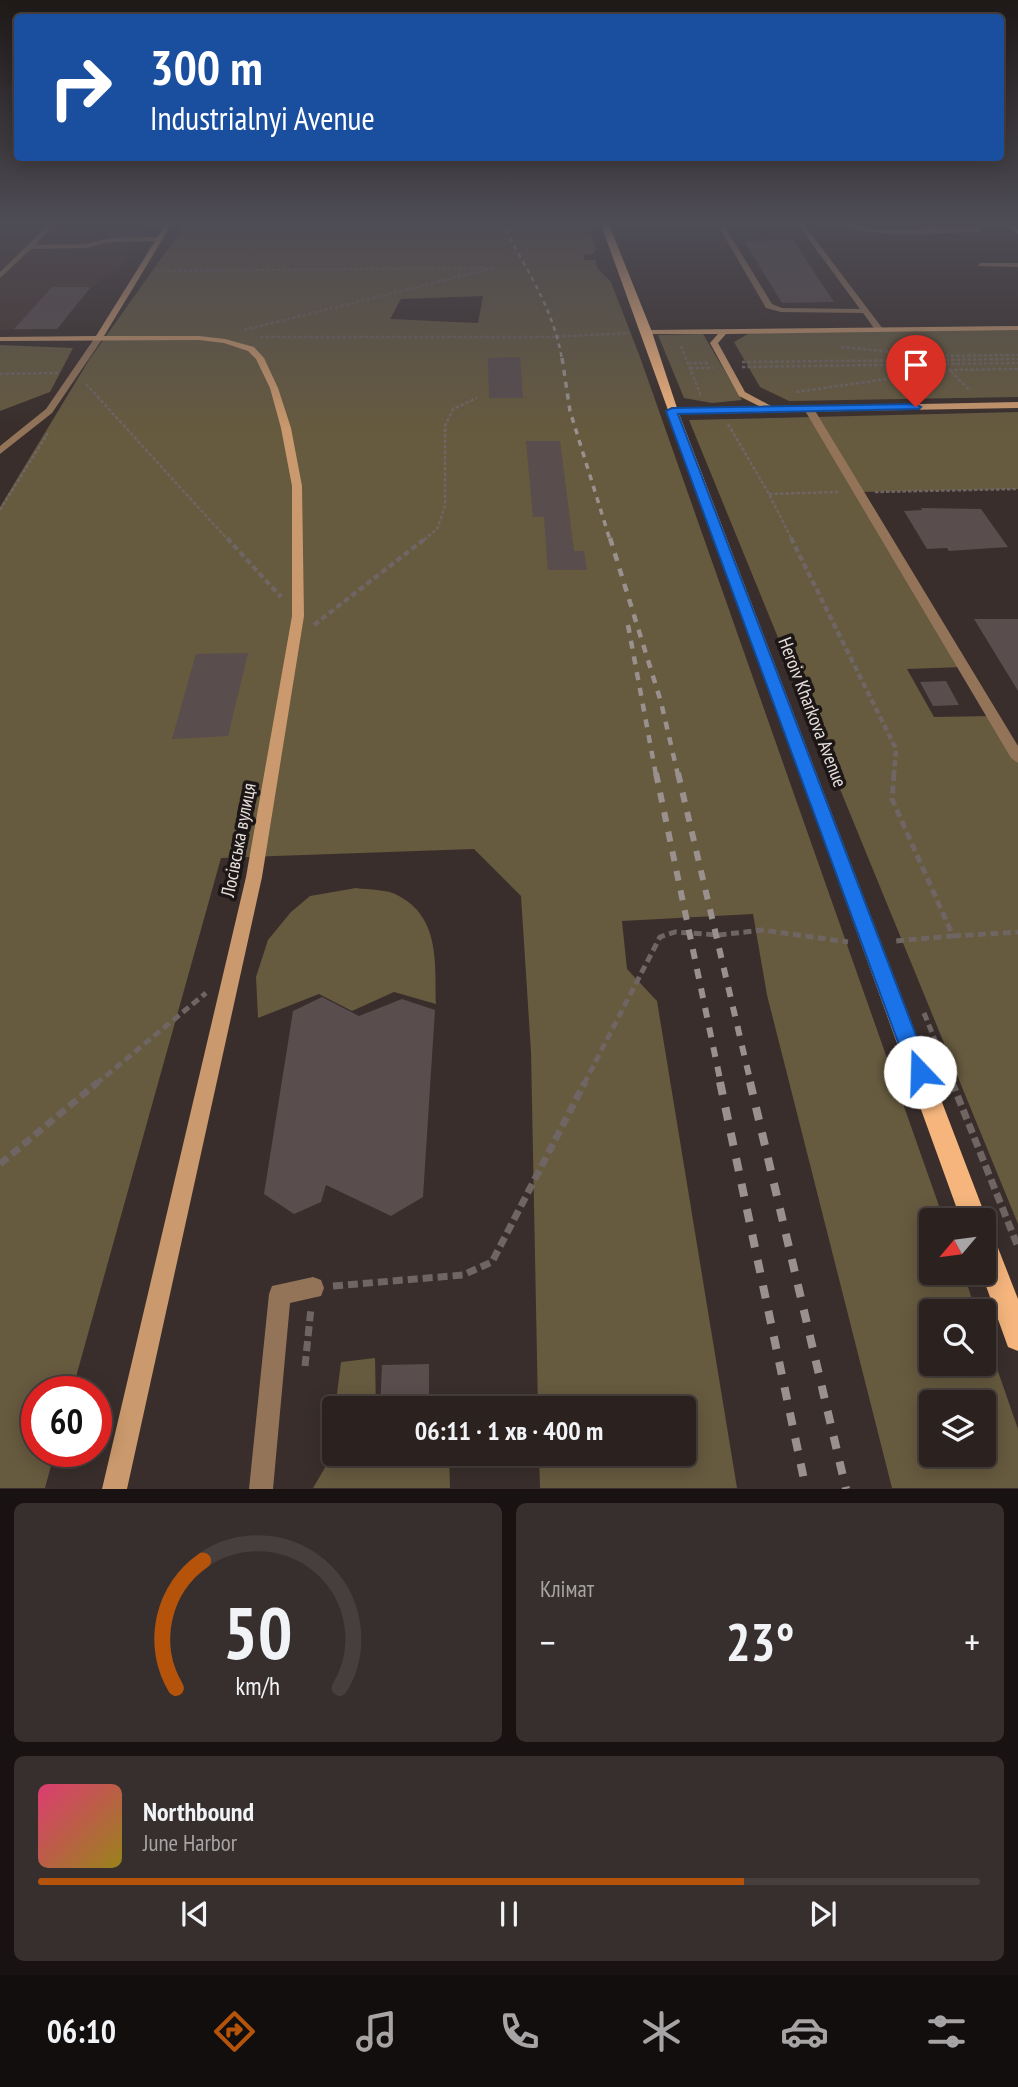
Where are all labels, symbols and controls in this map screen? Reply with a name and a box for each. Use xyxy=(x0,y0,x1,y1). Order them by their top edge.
text: 300 m xyxy=(150,35,263,99)
icon: right xyxy=(35,42,126,133)
text: Industrialnyi Avenue xyxy=(150,97,375,139)
pin xyxy=(886,335,946,407)
icon: arrive xyxy=(897,346,935,384)
street label: Heroiv Kharkova Avenue xyxy=(773,634,853,791)
street label: Лосівська вулиця xyxy=(215,781,261,900)
position arrow xyxy=(883,1035,957,1109)
north arrow xyxy=(919,1208,996,1284)
map controls xyxy=(919,1208,996,1467)
button: search xyxy=(919,1299,996,1376)
speed limit sign: 60 xyxy=(21,1376,112,1467)
button: layers xyxy=(919,1390,996,1467)
text: 06:11 · 1 хв · 400 m xyxy=(415,1414,603,1447)
text: Клімат xyxy=(540,1574,594,1603)
text: 50 xyxy=(223,1585,293,1679)
text: 23° xyxy=(726,1608,794,1675)
text: − xyxy=(540,1617,556,1666)
text: + xyxy=(964,1617,980,1666)
text: km/h xyxy=(236,1670,280,1702)
text: Northbound xyxy=(143,1795,254,1828)
text: June Harbor xyxy=(143,1828,237,1857)
icon: previous xyxy=(176,1895,214,1933)
icon: pause xyxy=(490,1895,528,1933)
icon: next xyxy=(804,1895,842,1933)
icon: directions xyxy=(210,2007,259,2056)
icon: music xyxy=(352,2007,401,2056)
icon: phone xyxy=(495,2007,544,2056)
icon: climate xyxy=(637,2007,686,2056)
icon: car xyxy=(780,2007,829,2056)
icon: filters xyxy=(922,2007,971,2056)
text: 06:10 xyxy=(47,2010,116,2052)

